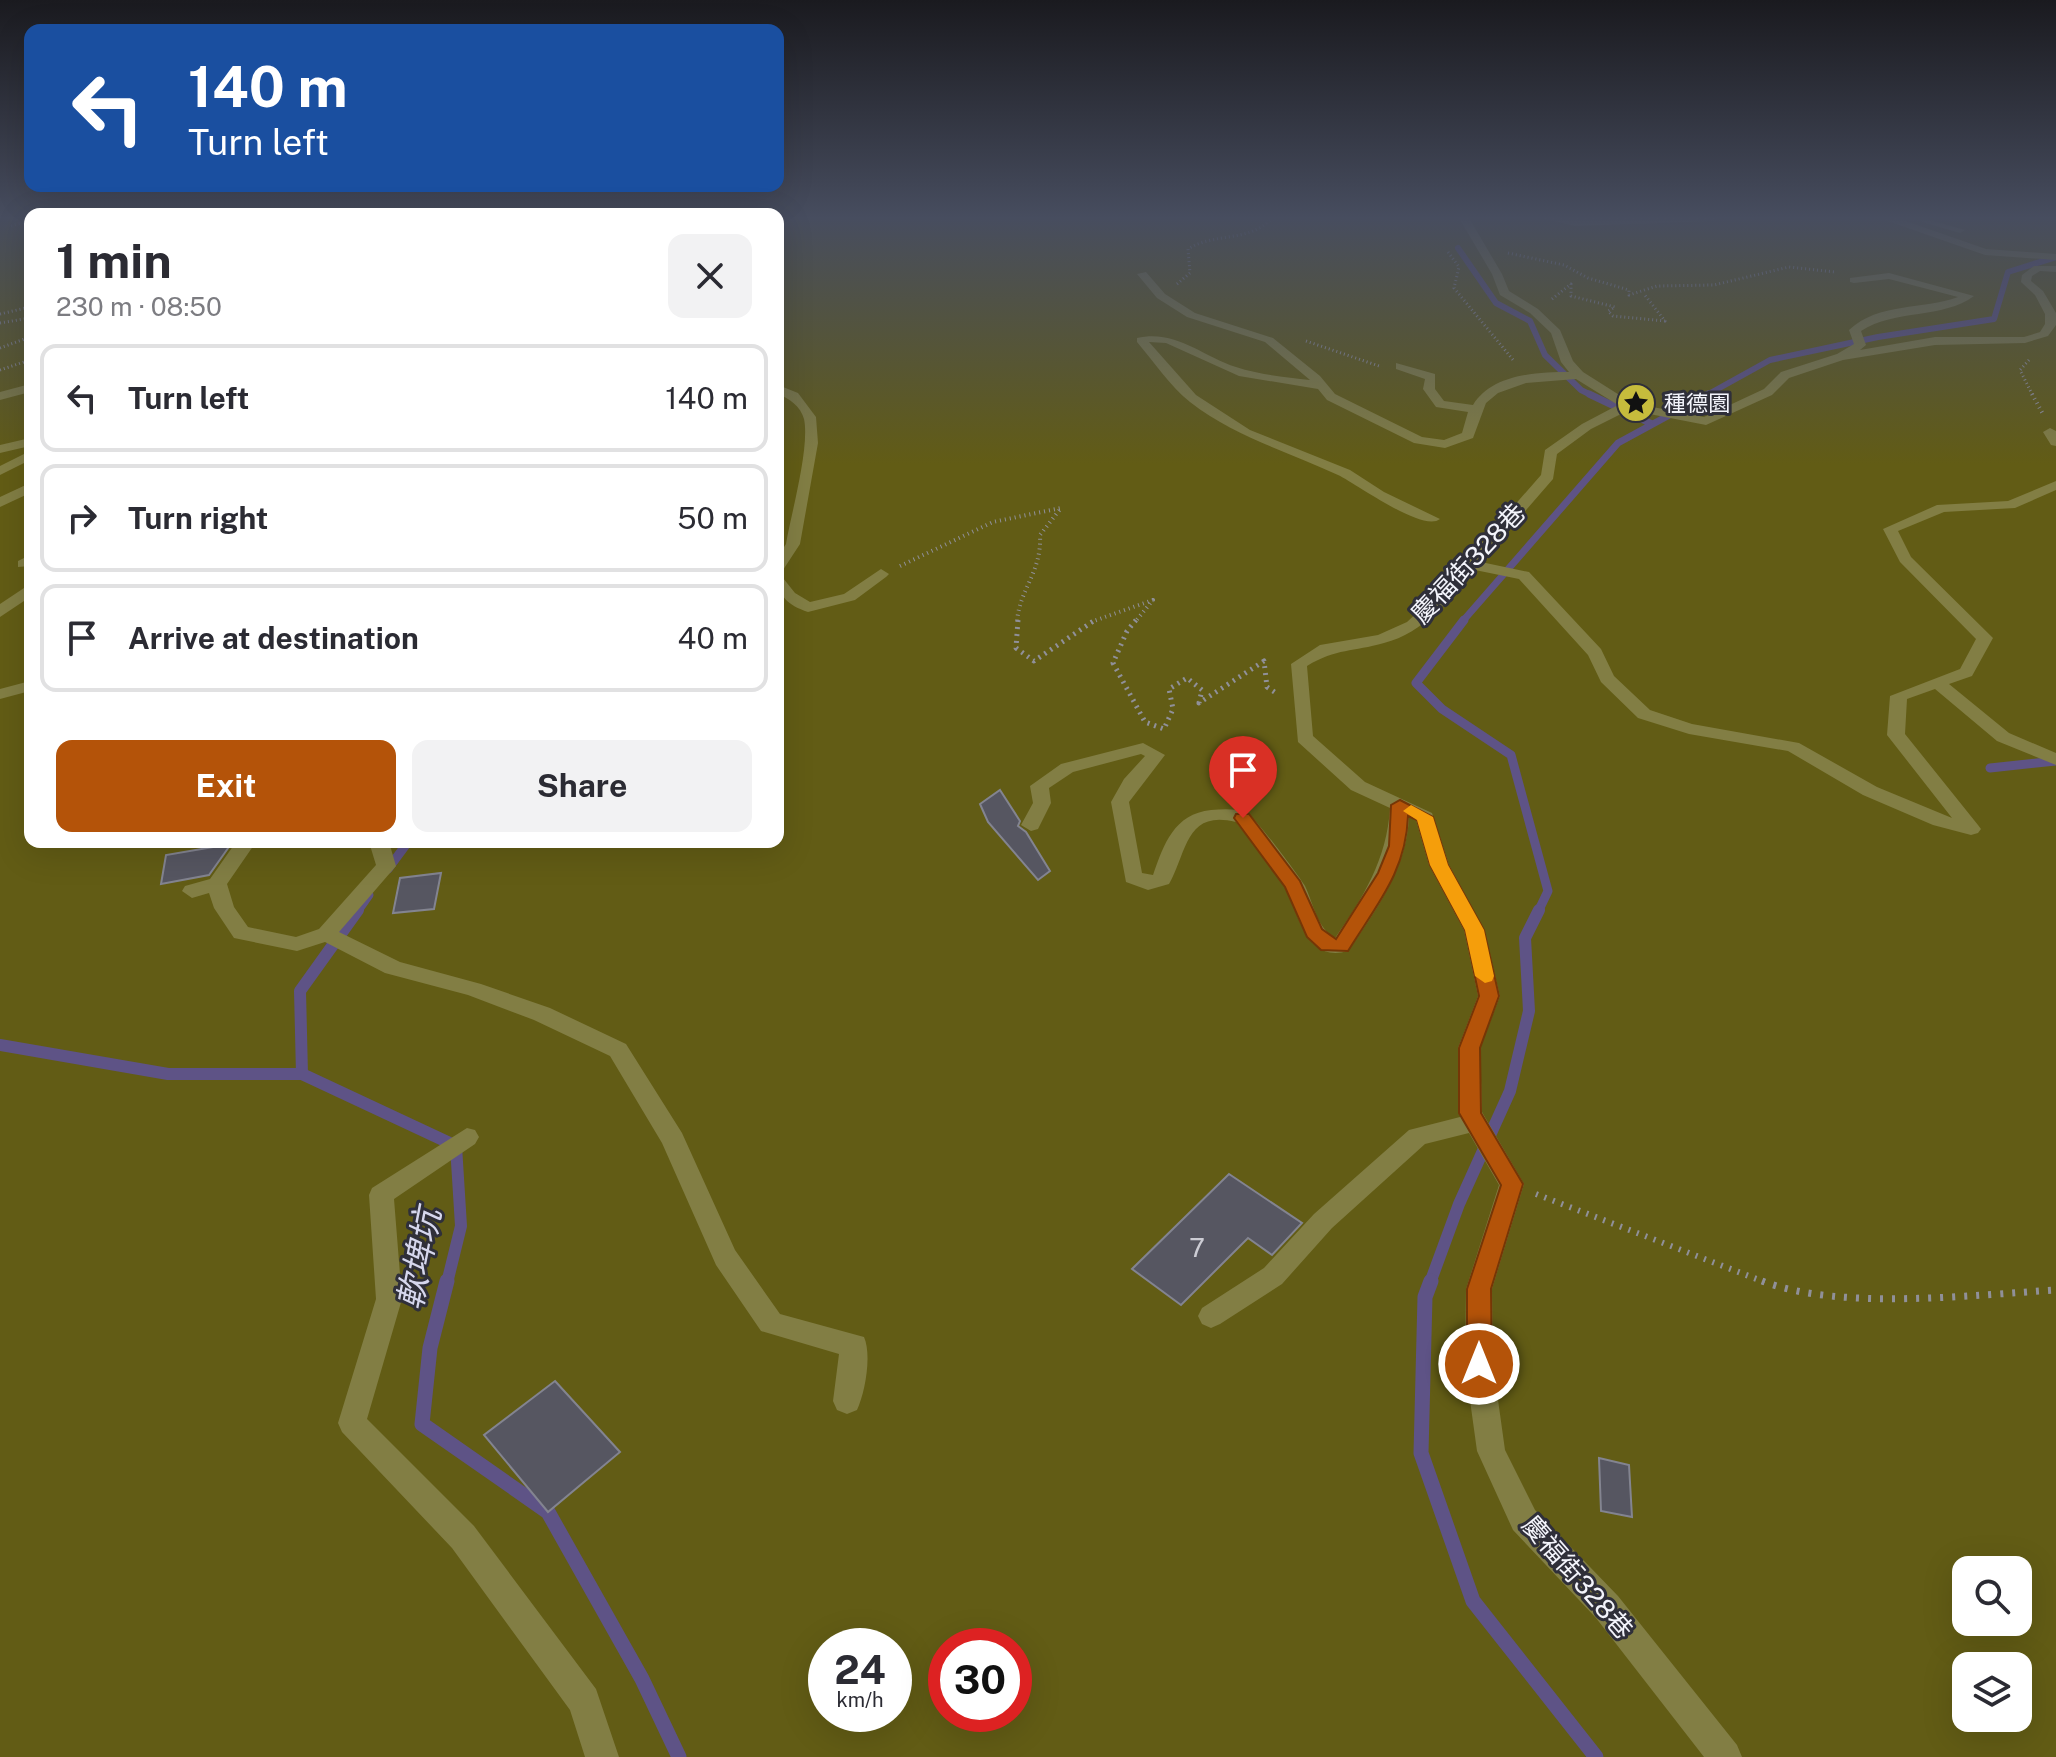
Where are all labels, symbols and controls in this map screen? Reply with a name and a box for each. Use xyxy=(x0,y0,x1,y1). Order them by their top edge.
text: 140 m xyxy=(188,54,348,120)
icon: left xyxy=(56,56,160,160)
text: Turn left xyxy=(188,121,329,163)
text: 1 min xyxy=(56,232,172,289)
button: close xyxy=(668,234,752,318)
text: 230 m · 08:50 xyxy=(56,291,222,322)
icon: left xyxy=(60,376,104,420)
text: Turn left xyxy=(128,380,249,416)
text: 140 m xyxy=(665,380,748,416)
place icon: 種德園 xyxy=(1615,382,1657,424)
place label: 種德園 xyxy=(1664,390,1730,416)
icon: right xyxy=(60,496,104,540)
street label: 慶福街328巷 xyxy=(1405,497,1531,629)
text: Turn right xyxy=(128,500,268,536)
text: 50 m xyxy=(677,500,748,536)
icon: arrive xyxy=(60,616,104,660)
text: Arrive at destination xyxy=(128,620,419,656)
text: 40 m xyxy=(678,620,748,656)
pin xyxy=(1209,736,1277,818)
button: Exit xyxy=(56,740,396,832)
button: Share xyxy=(412,740,752,832)
icon: arrive xyxy=(1221,748,1265,792)
water label: 軟埤坑 xyxy=(390,1200,449,1313)
house number: 7 xyxy=(1189,1232,1205,1263)
position arrow xyxy=(1437,1322,1521,1406)
street label: 慶福街328巷 xyxy=(1516,1509,1640,1645)
map controls xyxy=(1952,1556,2032,1732)
button: search xyxy=(1952,1556,2032,1636)
speed limit sign: 30 xyxy=(928,1628,1032,1732)
text: 24 xyxy=(834,1646,886,1693)
button: layers xyxy=(1952,1652,2032,1732)
text: km/h xyxy=(836,1688,884,1712)

